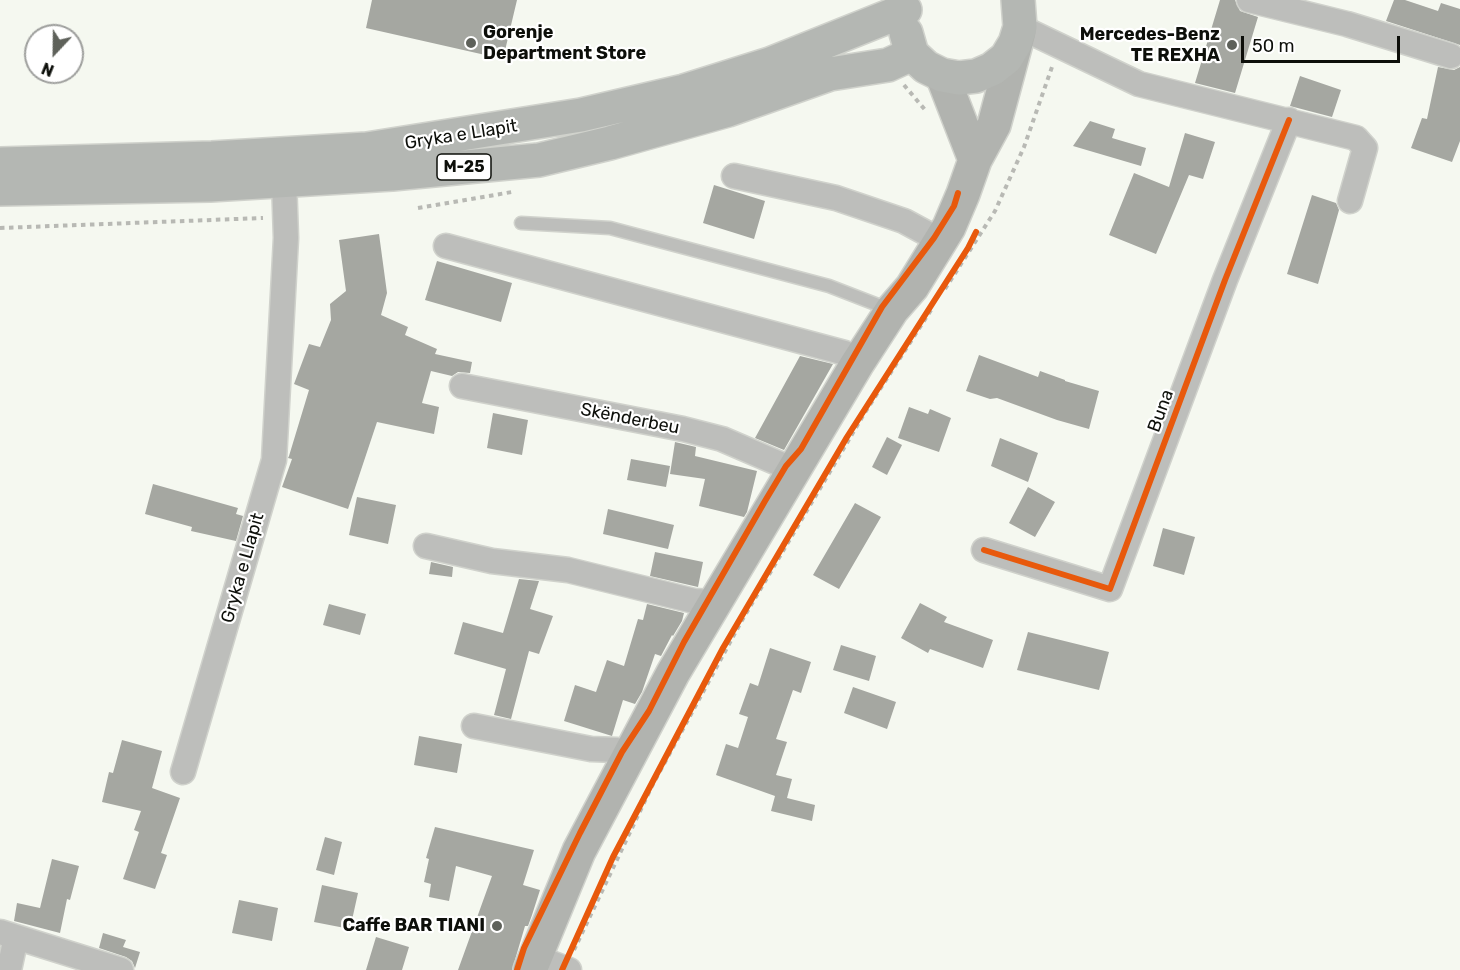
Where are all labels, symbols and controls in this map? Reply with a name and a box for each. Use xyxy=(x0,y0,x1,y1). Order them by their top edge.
place label: Gorenje Department Store xyxy=(483,22,646,64)
north arrow xyxy=(24,24,84,84)
place label: Mercedes-Benz TE REXHA xyxy=(1080,24,1220,66)
scale bar xyxy=(1244,24,1403,62)
text: 50 m xyxy=(1252,35,1295,57)
marker: Gorenje Department Store xyxy=(464,36,478,50)
marker: Mercedes-Benz TE REXHA xyxy=(1225,38,1239,52)
text: N xyxy=(39,58,57,80)
street label: Gryka e Llapit xyxy=(403,115,519,155)
road number: M-25 xyxy=(437,154,491,180)
street label: Buna xyxy=(1143,387,1179,435)
street label: Skënderbeu xyxy=(579,399,681,439)
street label: Gryka e Llapit xyxy=(217,510,269,626)
place label: Caffe BAR TIANI xyxy=(342,915,485,937)
marker: Caffe BAR TIANI xyxy=(490,919,504,933)

